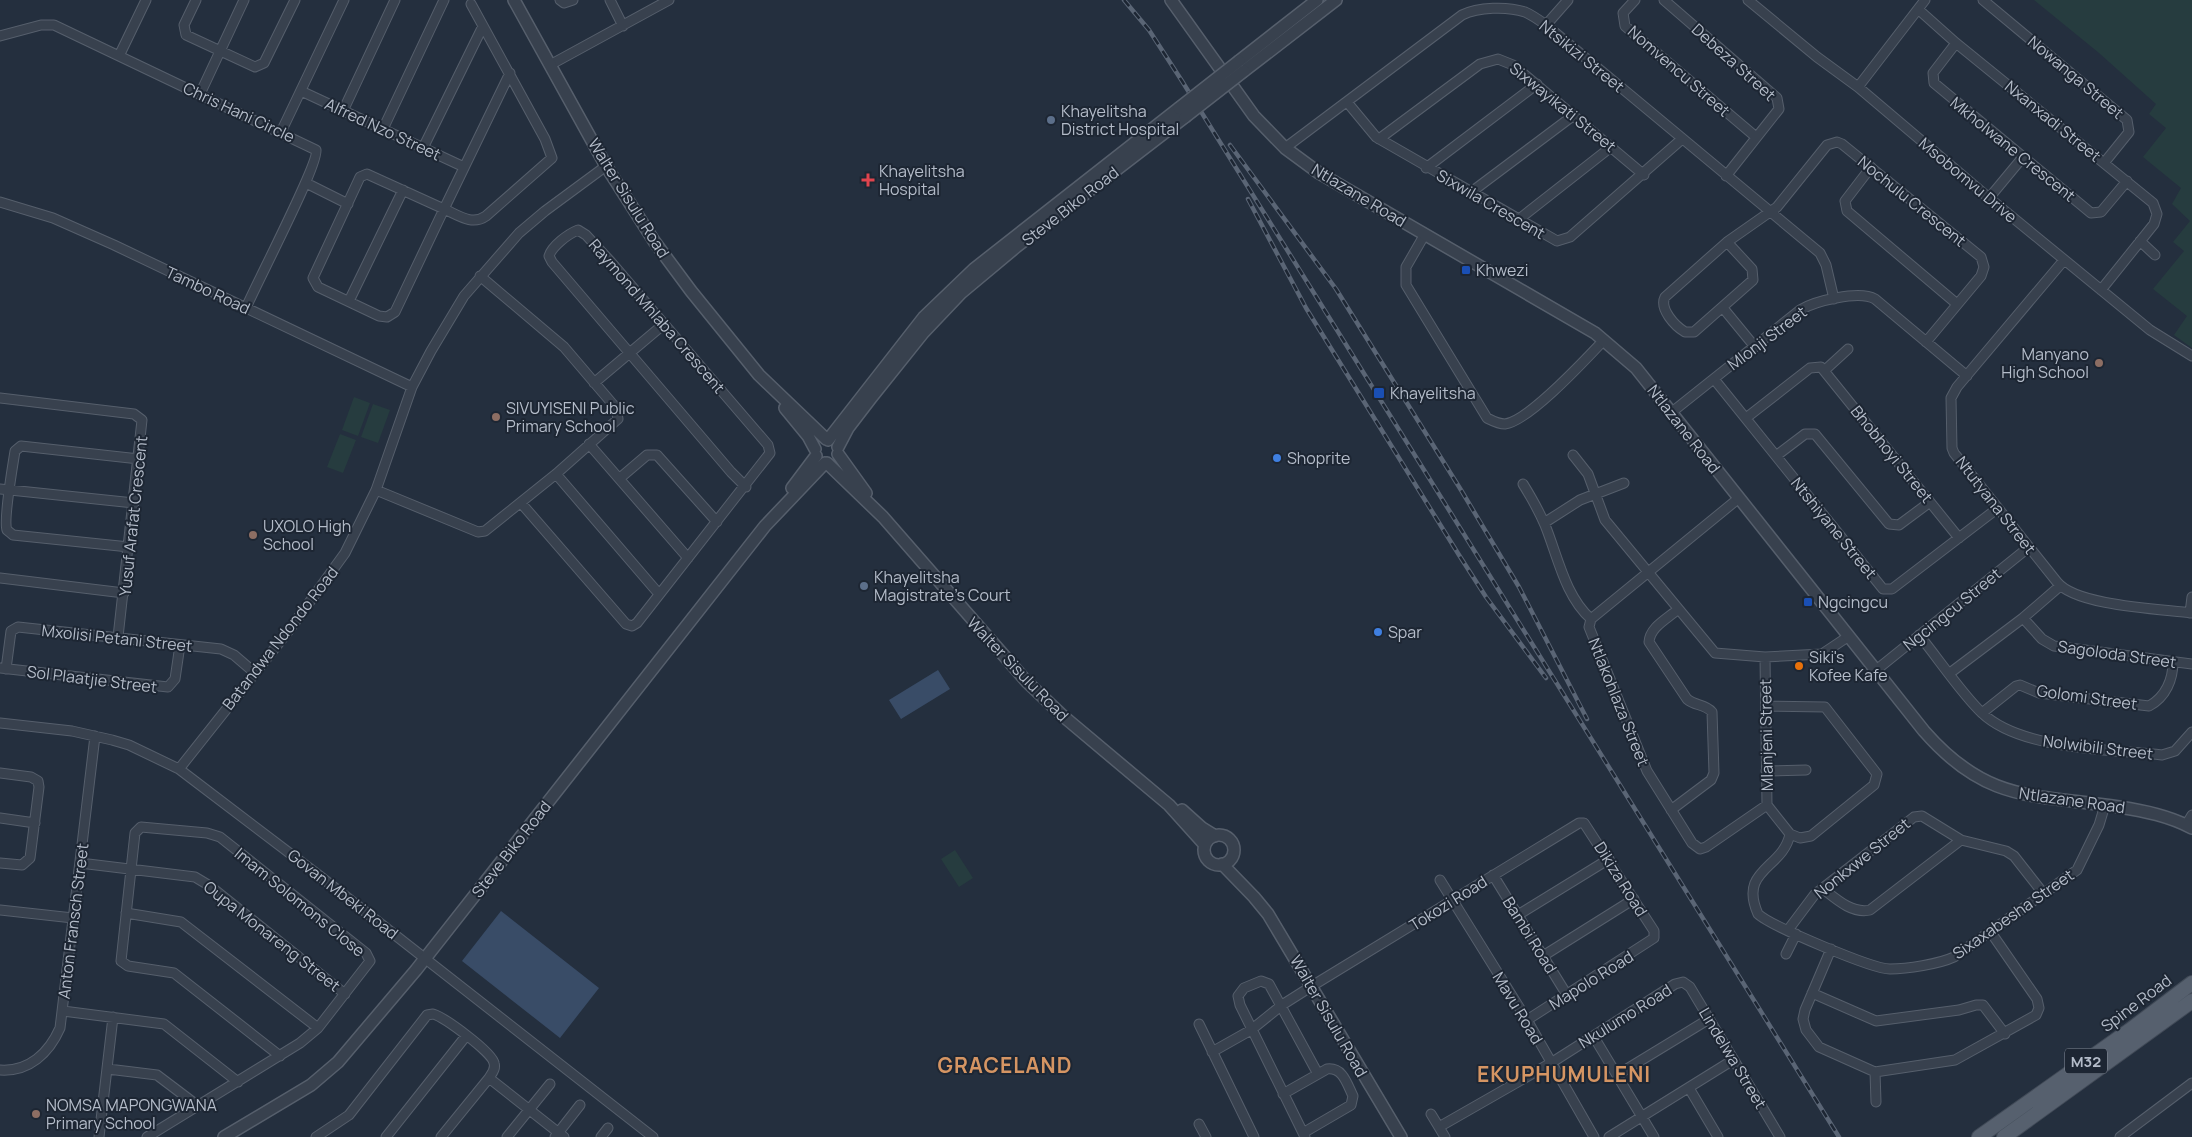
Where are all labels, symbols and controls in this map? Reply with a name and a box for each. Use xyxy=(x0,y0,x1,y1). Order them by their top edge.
street label: Ntsikizi Street xyxy=(1535,15,1629,97)
street label: Debeza Street xyxy=(1687,18,1781,106)
street label: Nomvencu Street xyxy=(1623,20,1735,122)
street label: Nowanga Street xyxy=(2023,30,2129,124)
street label: Sixwayikati Street xyxy=(1505,57,1621,157)
street label: Nxanxadi Street xyxy=(2000,75,2106,167)
street label: Chris Hani Circle xyxy=(180,76,298,148)
street label: Alfred Nzo Street xyxy=(321,92,445,166)
street label: Mkholwane Crescent xyxy=(1946,92,2080,206)
place label: Khayelitsha District Hospital xyxy=(1061,100,1179,140)
marker: Khayelitsha District Hospital xyxy=(1045,114,1057,126)
street label: Msobomvu Drive xyxy=(1914,132,2022,228)
street label: Walter Sisulu Road xyxy=(583,134,675,262)
street label: Nochulu Crescent xyxy=(1853,151,1971,251)
street label: Ntlazane Road xyxy=(1308,158,1410,232)
place label: Khayelitsha Hospital xyxy=(879,160,965,200)
street label: Steve Biko Road xyxy=(1017,161,1123,251)
street label: Sixwila Crescent xyxy=(1433,164,1549,244)
marker: Khayelitsha Hospital xyxy=(861,173,875,187)
street label: Raymond Mhlaba Crescent xyxy=(584,234,730,398)
place label: Khwezi xyxy=(1476,259,1529,281)
street label: Tambo Road xyxy=(162,261,254,319)
marker: Khwezi xyxy=(1460,264,1472,276)
street label: Mlonji Street xyxy=(1723,301,1811,375)
place label: Manyano High School xyxy=(2001,343,2089,383)
marker: Manyano High School xyxy=(2093,357,2105,369)
street label: Ntlazane Road xyxy=(1642,380,1726,478)
place label: Khayelitsha xyxy=(1390,382,1476,404)
marker: Khayelitsha xyxy=(1372,386,1386,400)
place label: SIVUYISENI Public Primary School xyxy=(506,397,635,437)
street label: Bhobhoyi Street xyxy=(1846,401,1938,507)
marker: SIVUYISENI Public Primary School xyxy=(490,411,502,423)
street label: Yusuf Arafat Crescent xyxy=(114,435,152,597)
place label: Shoprite xyxy=(1287,447,1350,469)
street label: Ntutyana Street xyxy=(1951,451,2041,559)
marker: Shoprite xyxy=(1271,452,1283,464)
street label: Ntshiyane Street xyxy=(1786,472,1882,584)
place label: UXOLO High School xyxy=(263,515,351,555)
marker: UXOLO High School xyxy=(247,529,259,541)
street label: Batandwa Ndondo Road xyxy=(217,562,343,714)
street label: Ngcingcu Street xyxy=(1898,563,2006,655)
place label: Khayelitsha Magistrate's Court xyxy=(874,566,1011,606)
marker: Khayelitsha Magistrate's Court xyxy=(858,580,870,592)
place label: Ngcingcu xyxy=(1818,591,1888,613)
marker: Ngcingcu xyxy=(1802,596,1814,608)
street label: Walter Sisulu Road xyxy=(962,612,1074,726)
street label: Mxolisi Petani Street xyxy=(40,619,194,657)
place label: Spar xyxy=(1388,621,1422,643)
marker: Spar xyxy=(1372,626,1384,638)
street label: Ntlakohlaza Street xyxy=(1583,635,1655,769)
street label: Sagoloda Street xyxy=(2056,635,2178,673)
place label: Siki's Kofee Kafe xyxy=(1809,646,1888,686)
street label: Sol Plaatjie Street xyxy=(26,660,158,698)
marker: Siki's Kofee Kafe xyxy=(1793,660,1805,672)
street label: Mlanjeni Street xyxy=(1754,679,1778,791)
street label: Golomi Street xyxy=(2035,679,2139,715)
street label: Nolwibili Street xyxy=(2042,729,2154,765)
street label: Ntlazane Road xyxy=(2018,782,2126,818)
street label: Steve Biko Road xyxy=(466,796,556,902)
street label: Nonkxwe Street xyxy=(1809,812,1915,904)
street label: Dikiza Road xyxy=(1589,837,1653,921)
street label: Anton Fransch Street xyxy=(53,842,93,1000)
street label: Imam Solomons Close xyxy=(230,843,370,961)
street label: Govan Mbeki Road xyxy=(283,844,403,944)
street label: Sixaxabesha Street xyxy=(1948,864,2078,964)
street label: Tokozi Road xyxy=(1405,870,1491,936)
street label: Oupa Monareng Street xyxy=(199,876,345,996)
street label: Bambi Road xyxy=(1498,892,1562,978)
street label: Mapolo Road xyxy=(1545,945,1637,1015)
street label: Walter Sisulu Road xyxy=(1285,951,1373,1081)
street label: Mavu Road xyxy=(1488,968,1548,1048)
street label: Spine Road xyxy=(2096,969,2176,1037)
street label: Nkulumo Road xyxy=(1574,979,1676,1053)
street label: Lindelwa Street xyxy=(1694,1003,1772,1113)
road number: M32 xyxy=(2065,1048,2107,1074)
district label: GRACELAND xyxy=(938,1051,1072,1079)
district label: EKUPHUMULENI xyxy=(1477,1060,1651,1088)
place label: NOMSA MAPONGWANA Primary School xyxy=(46,1094,217,1134)
marker: NOMSA MAPONGWANA Primary School xyxy=(30,1108,42,1120)

